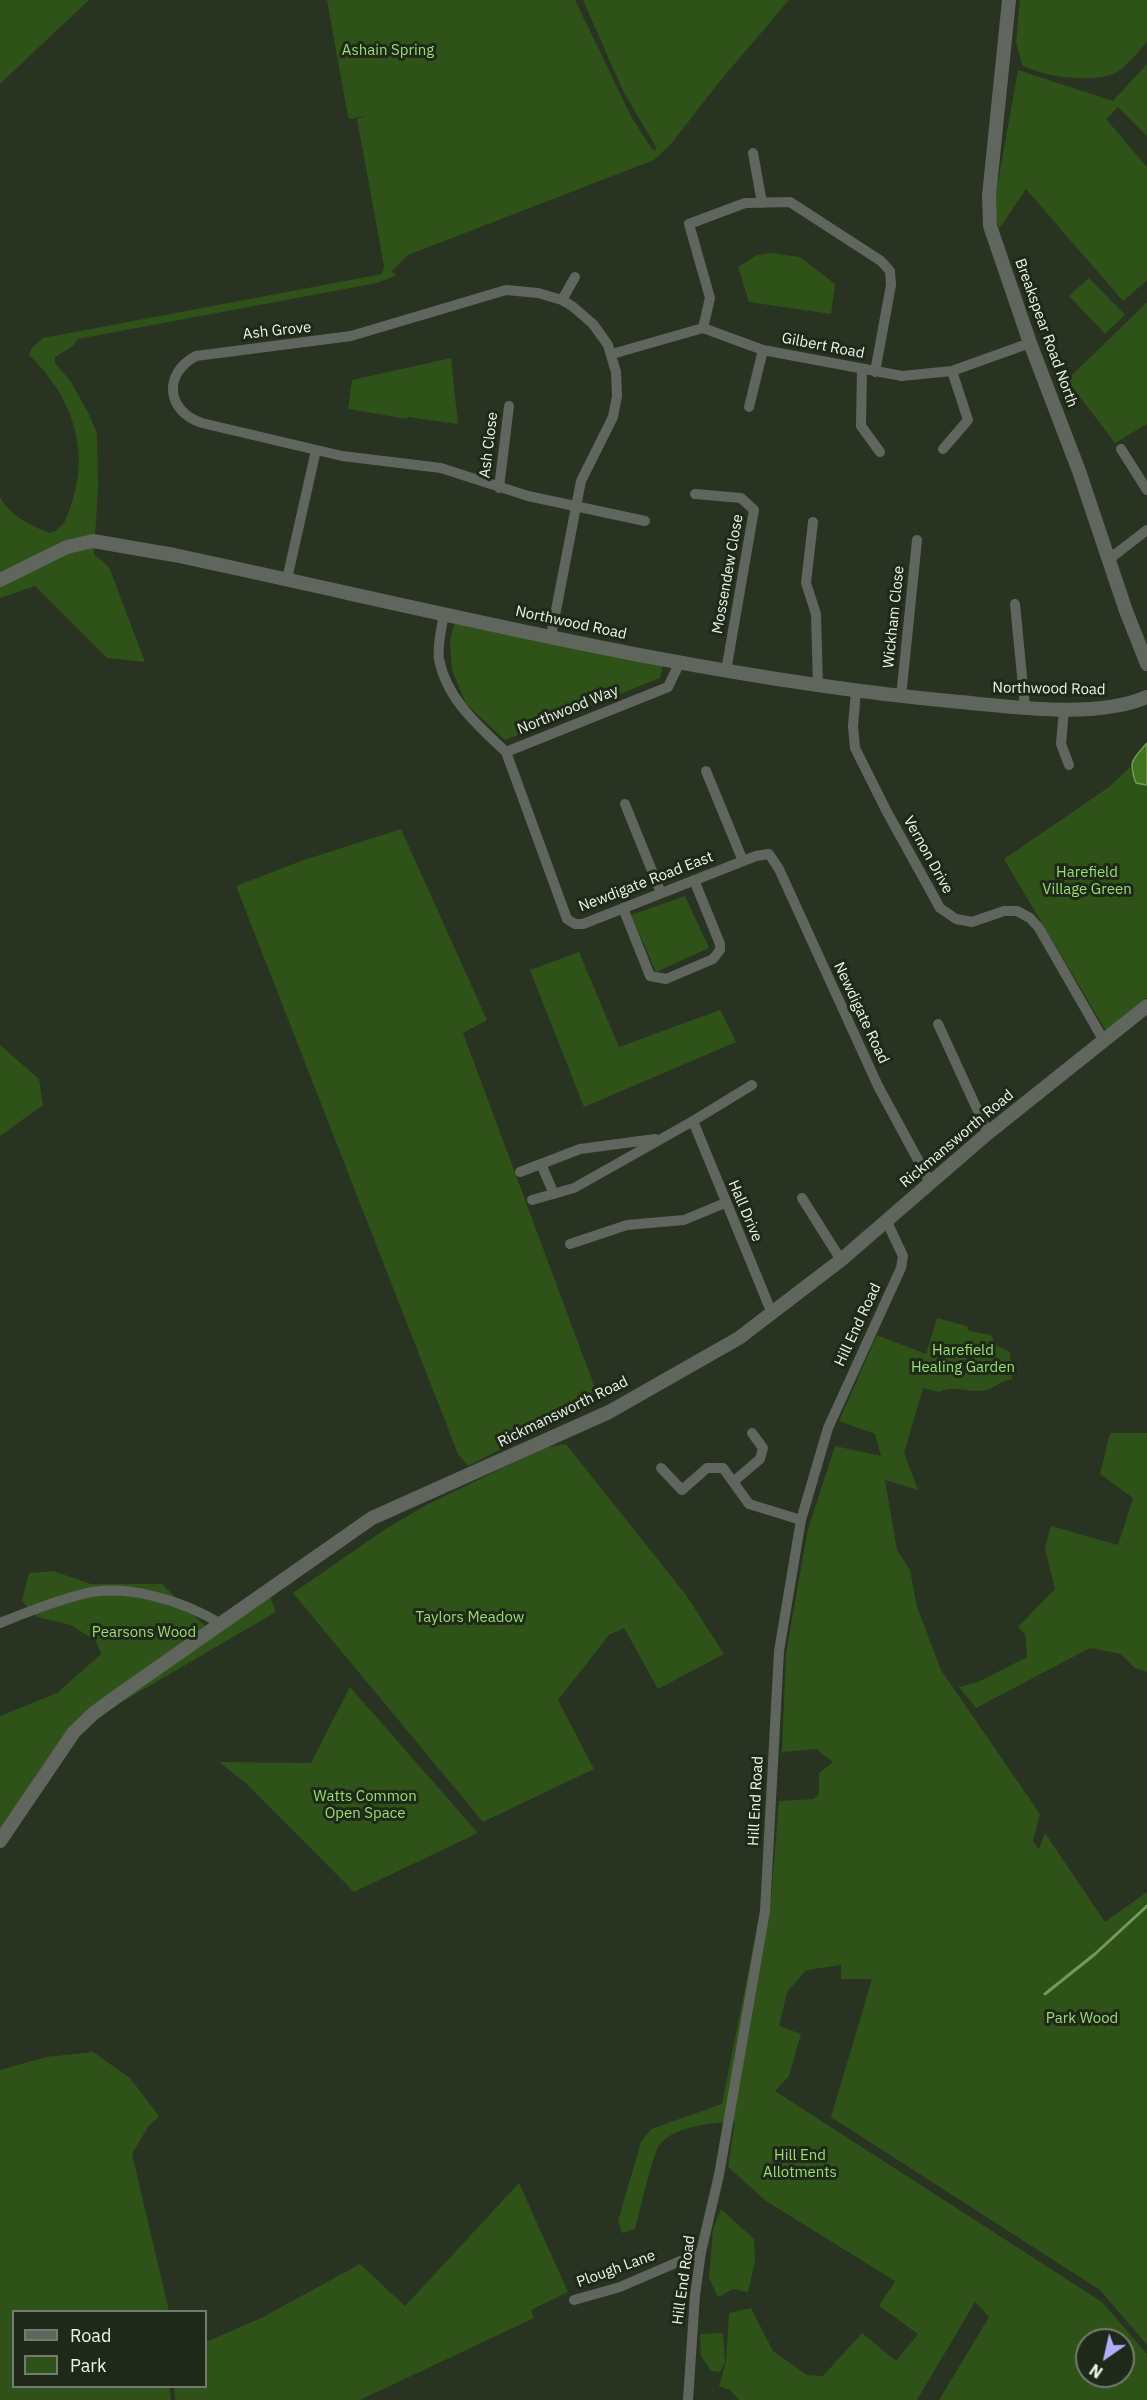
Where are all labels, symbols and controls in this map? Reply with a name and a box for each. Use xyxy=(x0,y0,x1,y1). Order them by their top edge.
park label: Ashain Spring xyxy=(342,42,434,60)
street label: Breakspear Road North xyxy=(1011,256,1081,410)
street label: Ash Grove xyxy=(242,318,312,344)
street label: Gilbert Road xyxy=(780,329,866,363)
street label: Ash Close xyxy=(476,411,502,479)
street label: Mossendew Close xyxy=(709,513,747,635)
street label: Wickham Close xyxy=(880,565,908,669)
street label: Northwood Road xyxy=(514,602,628,644)
street label: Northwood Road xyxy=(992,679,1106,699)
street label: Northwood Way xyxy=(515,682,621,738)
street label: Vernon Drive xyxy=(899,813,957,897)
street label: Newdigate Road East xyxy=(576,848,716,916)
park label: Harefield Village Green xyxy=(1042,864,1132,899)
street label: Newdigate Road xyxy=(830,959,892,1067)
street label: Rickmansworth Road xyxy=(897,1086,1017,1192)
street label: Hall Drive xyxy=(724,1178,766,1244)
street label: Hill End Road xyxy=(831,1280,885,1370)
park label: Harefield Healing Garden xyxy=(911,1342,1015,1377)
street label: Rickmansworth Road xyxy=(495,1373,631,1451)
park label: Taylors Meadow xyxy=(416,1609,524,1627)
park label: Pearsons Wood xyxy=(92,1624,196,1642)
street label: Hill End Road xyxy=(745,1756,767,1846)
park label: Watts Common Open Space xyxy=(313,1788,417,1823)
park label: Park Wood xyxy=(1046,2010,1118,2028)
park label: Hill End Allotments xyxy=(763,2147,837,2182)
street label: Hill End Road xyxy=(669,2234,699,2326)
street label: Plough Lane xyxy=(574,2246,658,2292)
legend xyxy=(12,2310,207,2388)
text: Road xyxy=(70,2324,111,2347)
north arrow xyxy=(1075,2328,1135,2388)
text: Park xyxy=(70,2354,106,2377)
text: N xyxy=(1086,2360,1106,2383)

